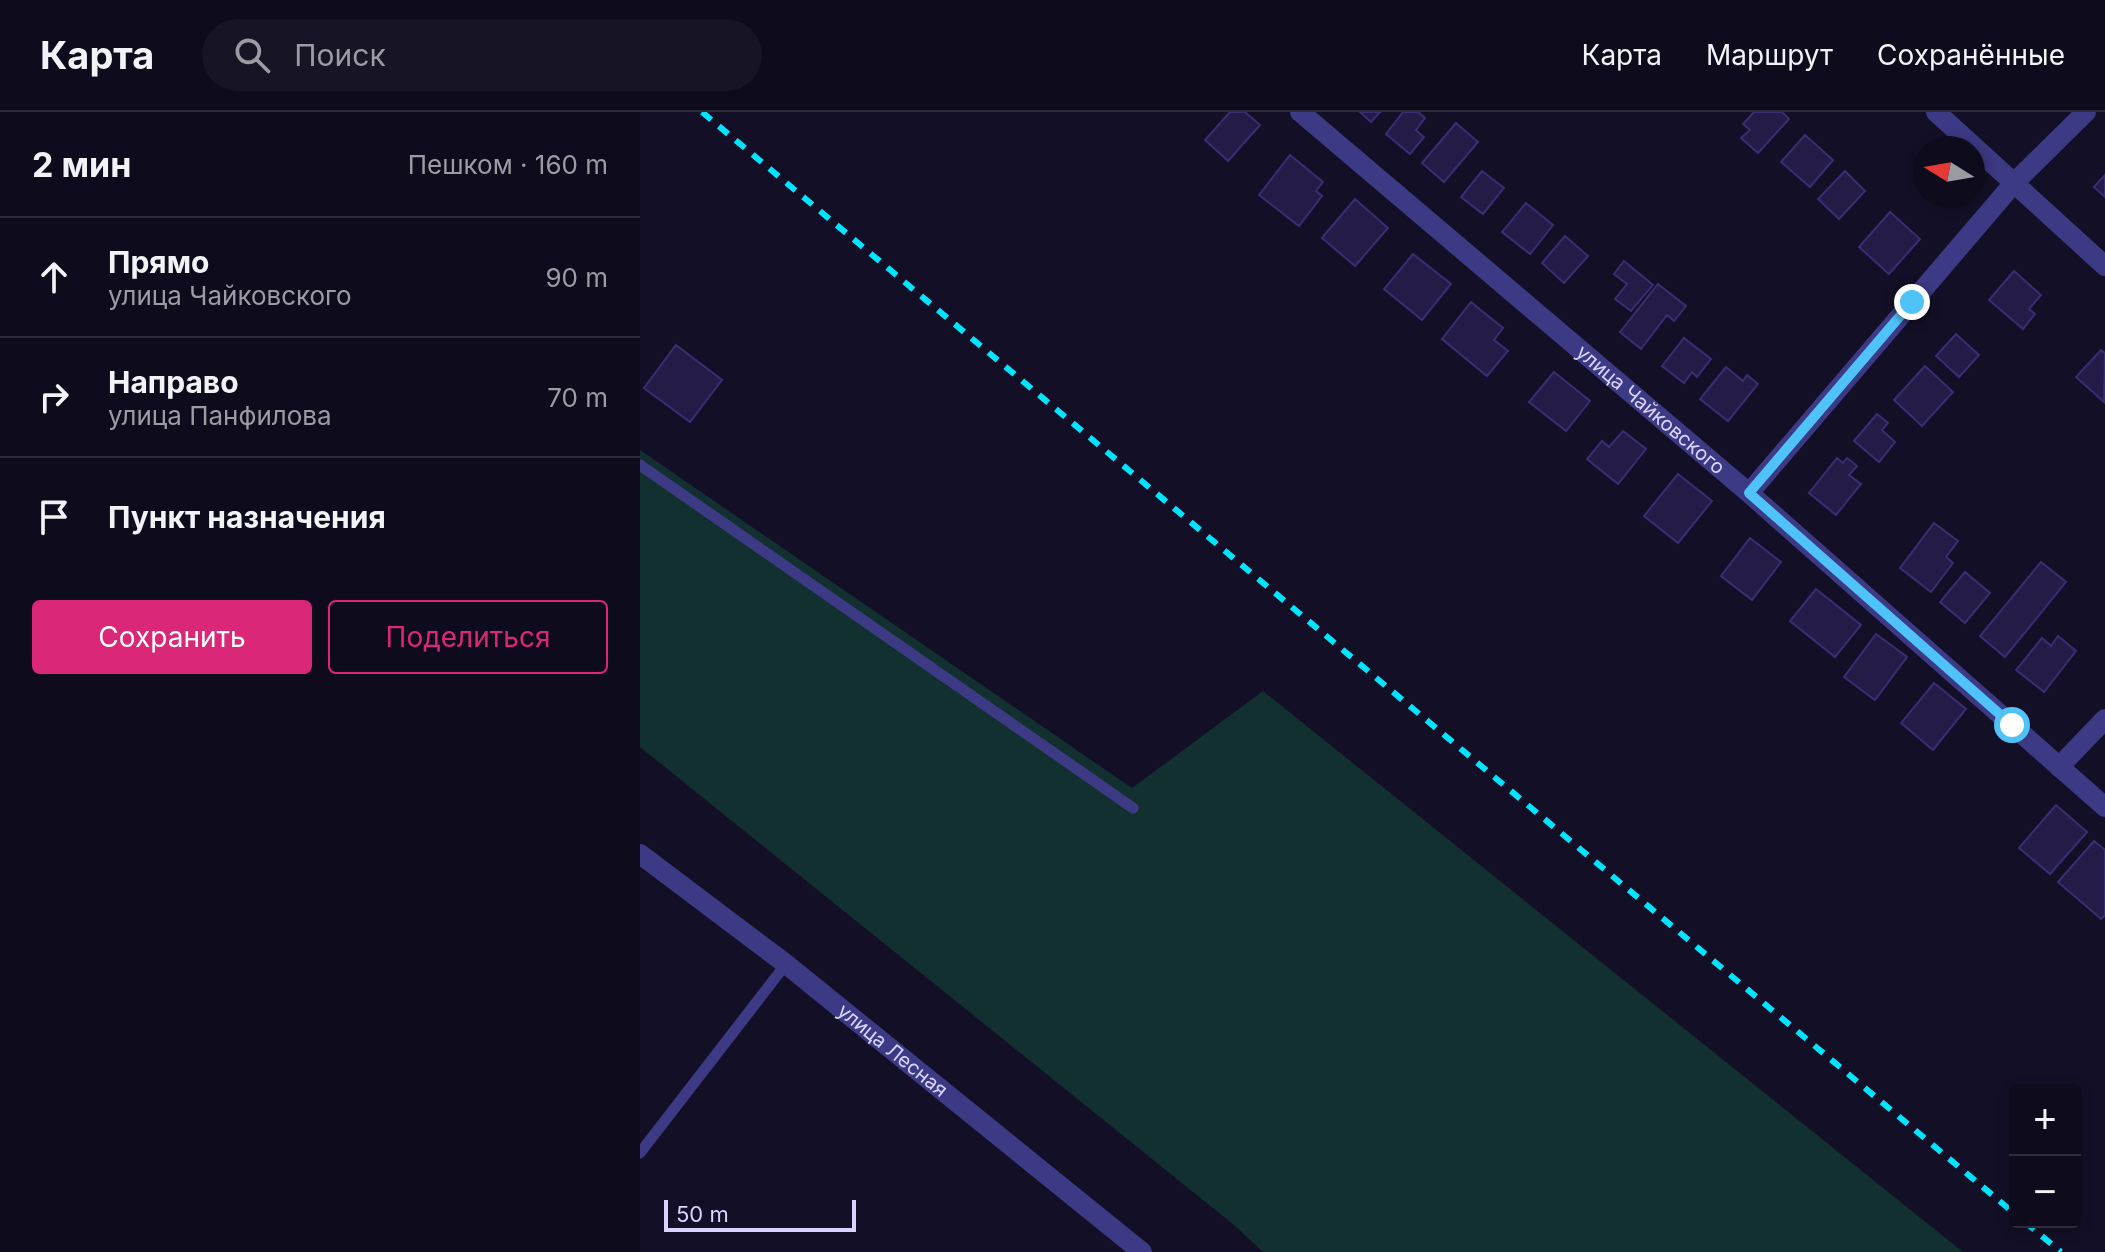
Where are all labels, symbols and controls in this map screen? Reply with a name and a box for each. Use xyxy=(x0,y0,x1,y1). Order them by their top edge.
search box xyxy=(202,19,762,91)
text: Карта xyxy=(40,32,154,78)
icon: search xyxy=(230,33,274,77)
text: Поиск xyxy=(294,37,386,73)
text: Карта xyxy=(1582,38,1662,72)
text: Маршрут xyxy=(1706,38,1833,72)
text: Сохранённые xyxy=(1877,38,2065,72)
north arrow xyxy=(1913,136,1985,208)
text: 2 мин xyxy=(32,144,131,185)
text: Пешком · 160 m xyxy=(408,149,608,180)
text: Прямо xyxy=(108,244,209,280)
icon: ahead xyxy=(32,255,76,299)
text: 90 m xyxy=(545,262,608,293)
text: улица Чайковского xyxy=(108,280,352,311)
route end xyxy=(1894,284,1930,320)
street label: улица Чайковского xyxy=(1571,340,1730,479)
text: Направо xyxy=(108,364,239,400)
icon: right xyxy=(32,375,76,419)
text: 70 m xyxy=(547,382,608,413)
text: улица Панфилова xyxy=(108,400,332,431)
icon: arrive xyxy=(32,495,76,539)
text: Пункт назначения xyxy=(108,499,386,535)
button: Сохранить xyxy=(32,600,312,674)
button: Поделиться xyxy=(328,600,608,674)
route start xyxy=(1994,707,2030,743)
street label: улица Лесная xyxy=(833,999,953,1102)
map controls xyxy=(2009,1084,2081,1228)
button: + xyxy=(2009,1084,2081,1156)
button: − xyxy=(2009,1156,2081,1228)
scale bar xyxy=(664,1196,856,1232)
text: 50 m xyxy=(676,1201,729,1227)

